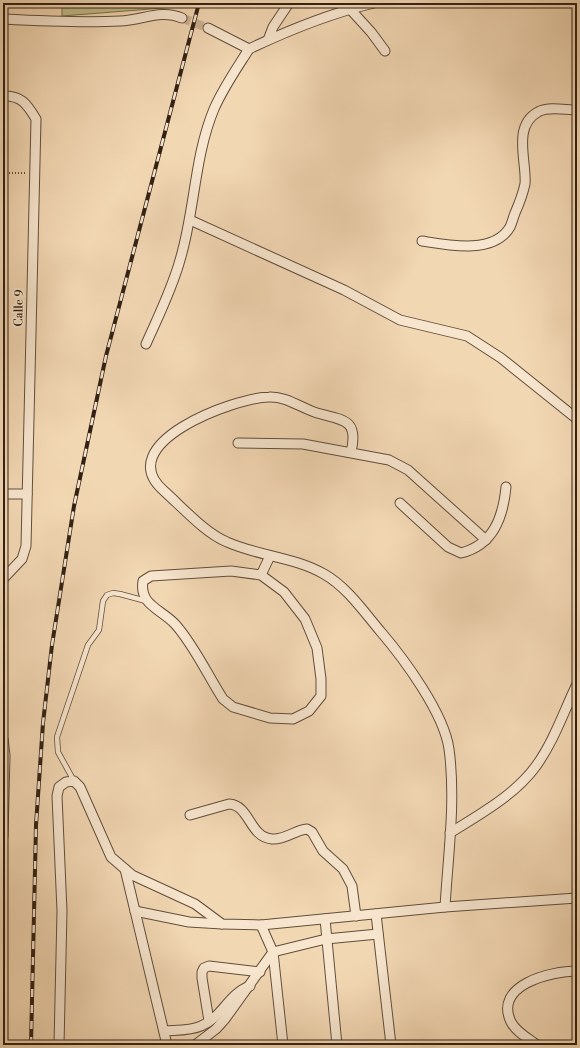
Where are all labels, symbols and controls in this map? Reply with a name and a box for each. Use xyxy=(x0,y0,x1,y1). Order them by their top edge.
street label: Calle 9 xyxy=(11,289,27,327)

